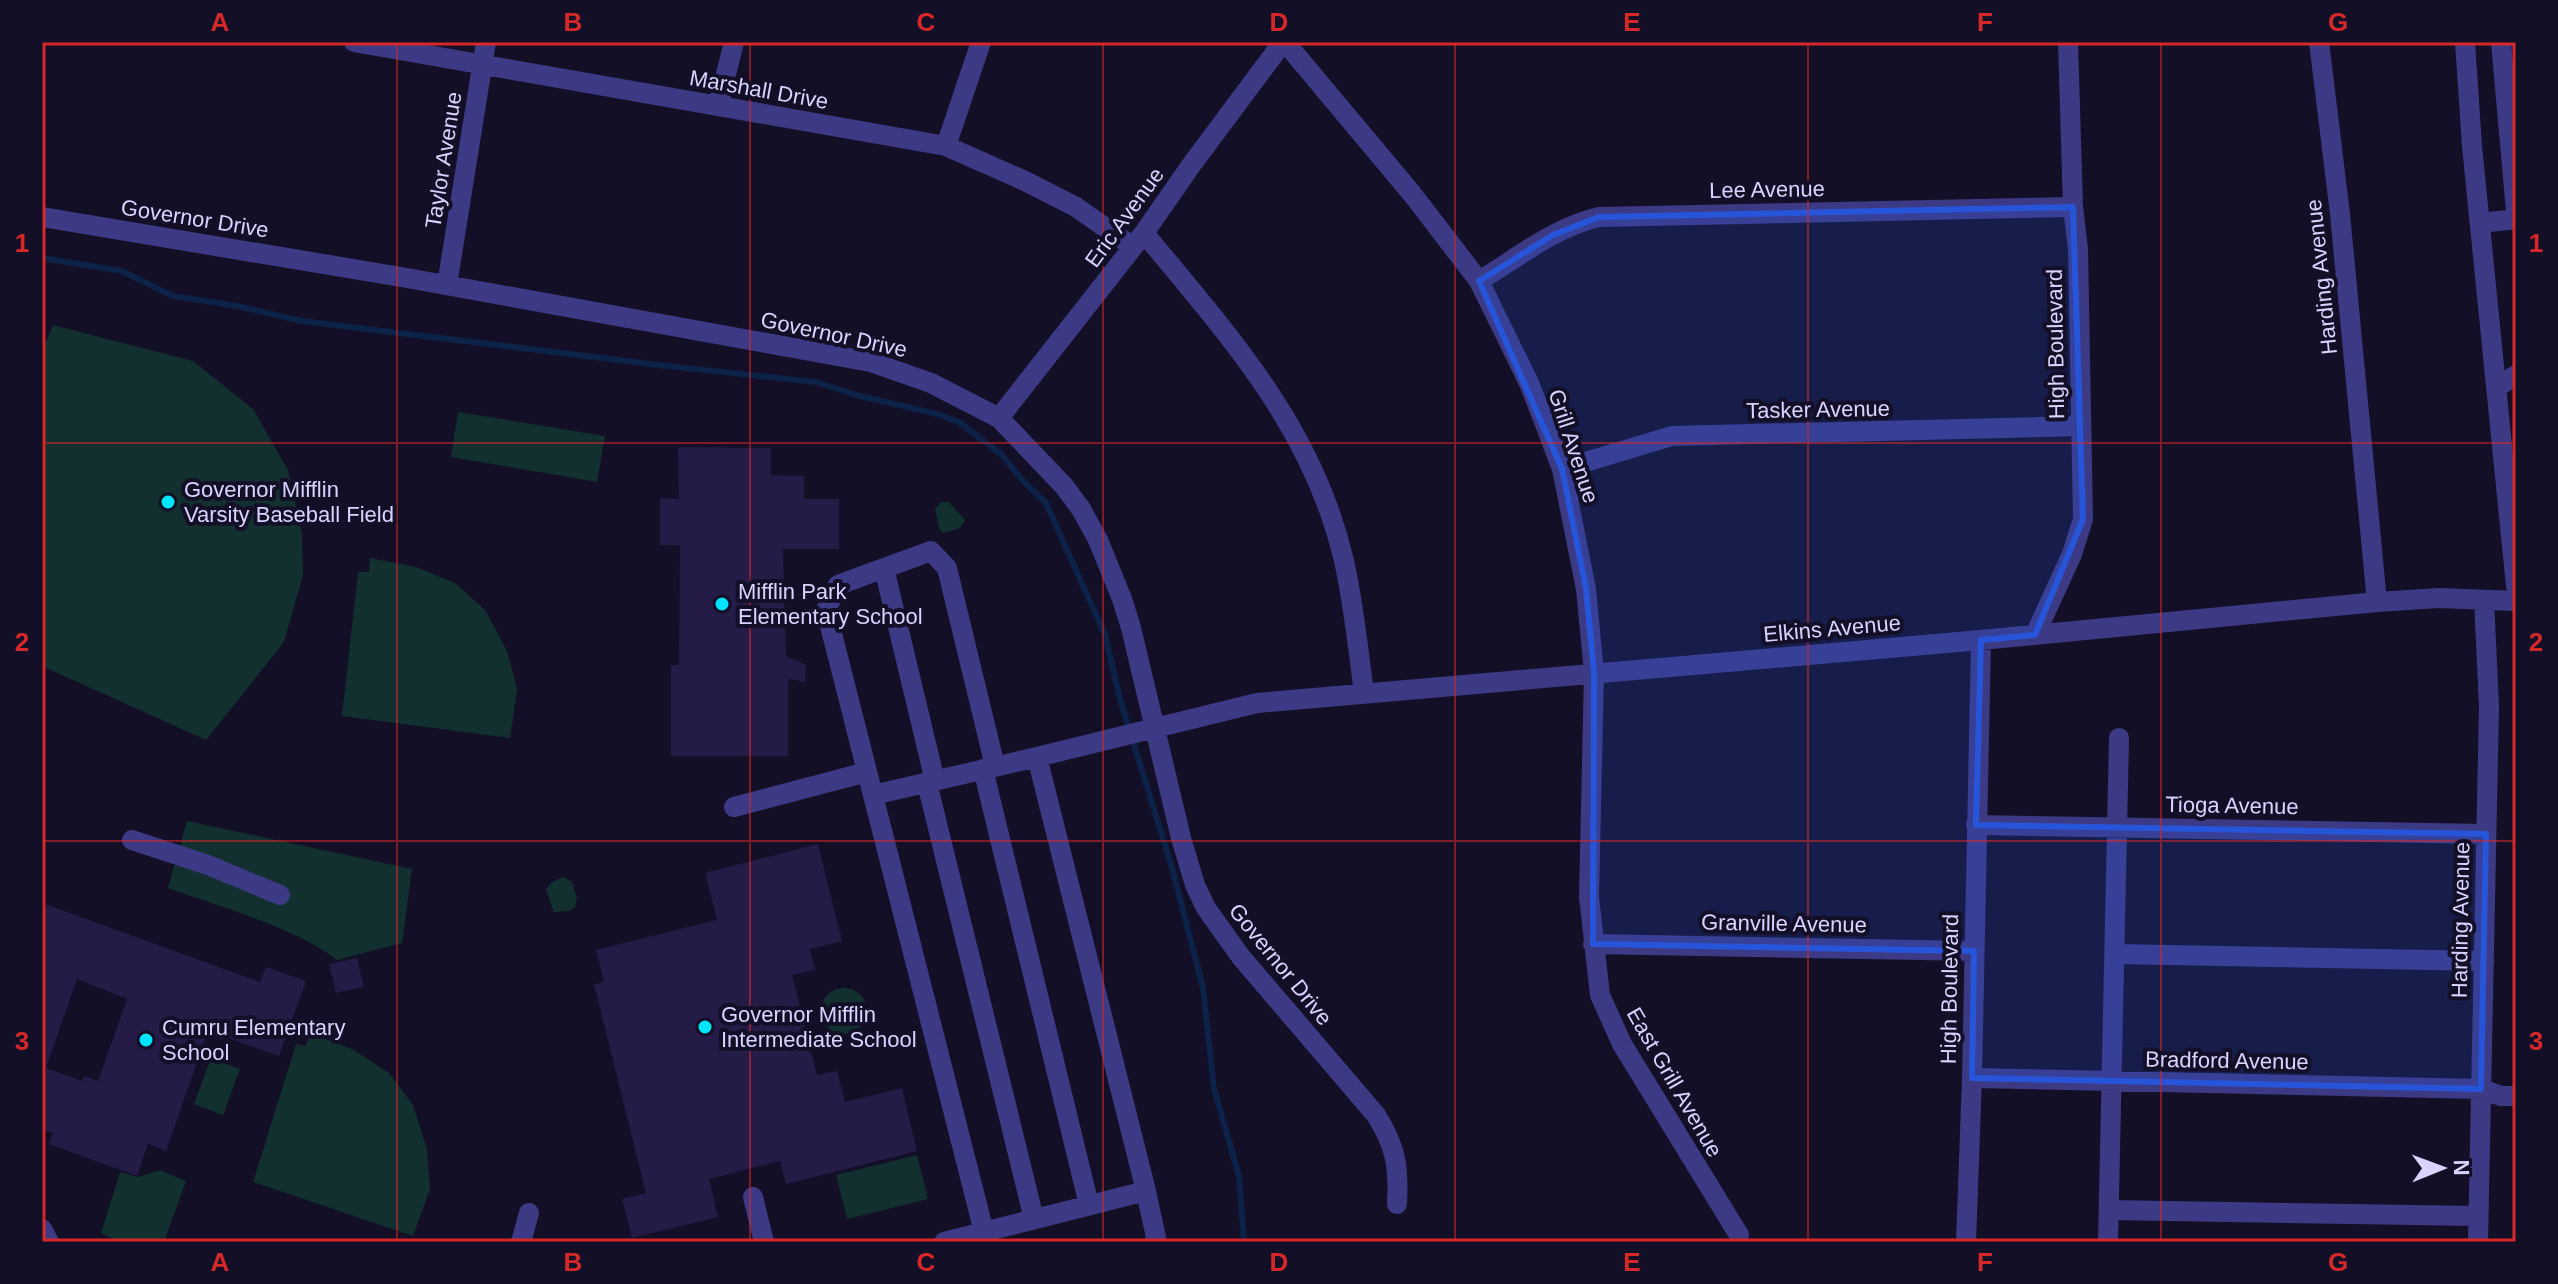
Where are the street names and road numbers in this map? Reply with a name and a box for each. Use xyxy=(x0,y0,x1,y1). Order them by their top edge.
street label: Marshall Drive xyxy=(688,65,830,114)
street label: Taylor Avenue xyxy=(420,90,467,230)
street label: Eric Avenue xyxy=(1080,163,1169,272)
street label: Lee Avenue xyxy=(1709,176,1825,203)
street label: Governor Drive xyxy=(119,194,271,243)
street label: Harding Avenue xyxy=(2301,198,2342,356)
street label: High Boulevard xyxy=(2042,269,2069,419)
street label: Governor Drive xyxy=(758,307,909,362)
street label: Grill Avenue xyxy=(1543,386,1604,506)
street label: Tasker Avenue xyxy=(1746,396,1890,423)
street label: Elkins Avenue xyxy=(1762,610,1902,647)
street label: Tioga Avenue xyxy=(2165,792,2299,819)
street label: Harding Avenue xyxy=(2447,842,2474,998)
street label: Governor Drive xyxy=(1224,898,1337,1030)
street label: Granville Avenue xyxy=(1701,910,1867,937)
street label: High Boulevard xyxy=(1936,914,1963,1064)
street label: East Grill Avenue xyxy=(1622,1003,1727,1161)
street label: Bradford Avenue xyxy=(2145,1047,2309,1074)

